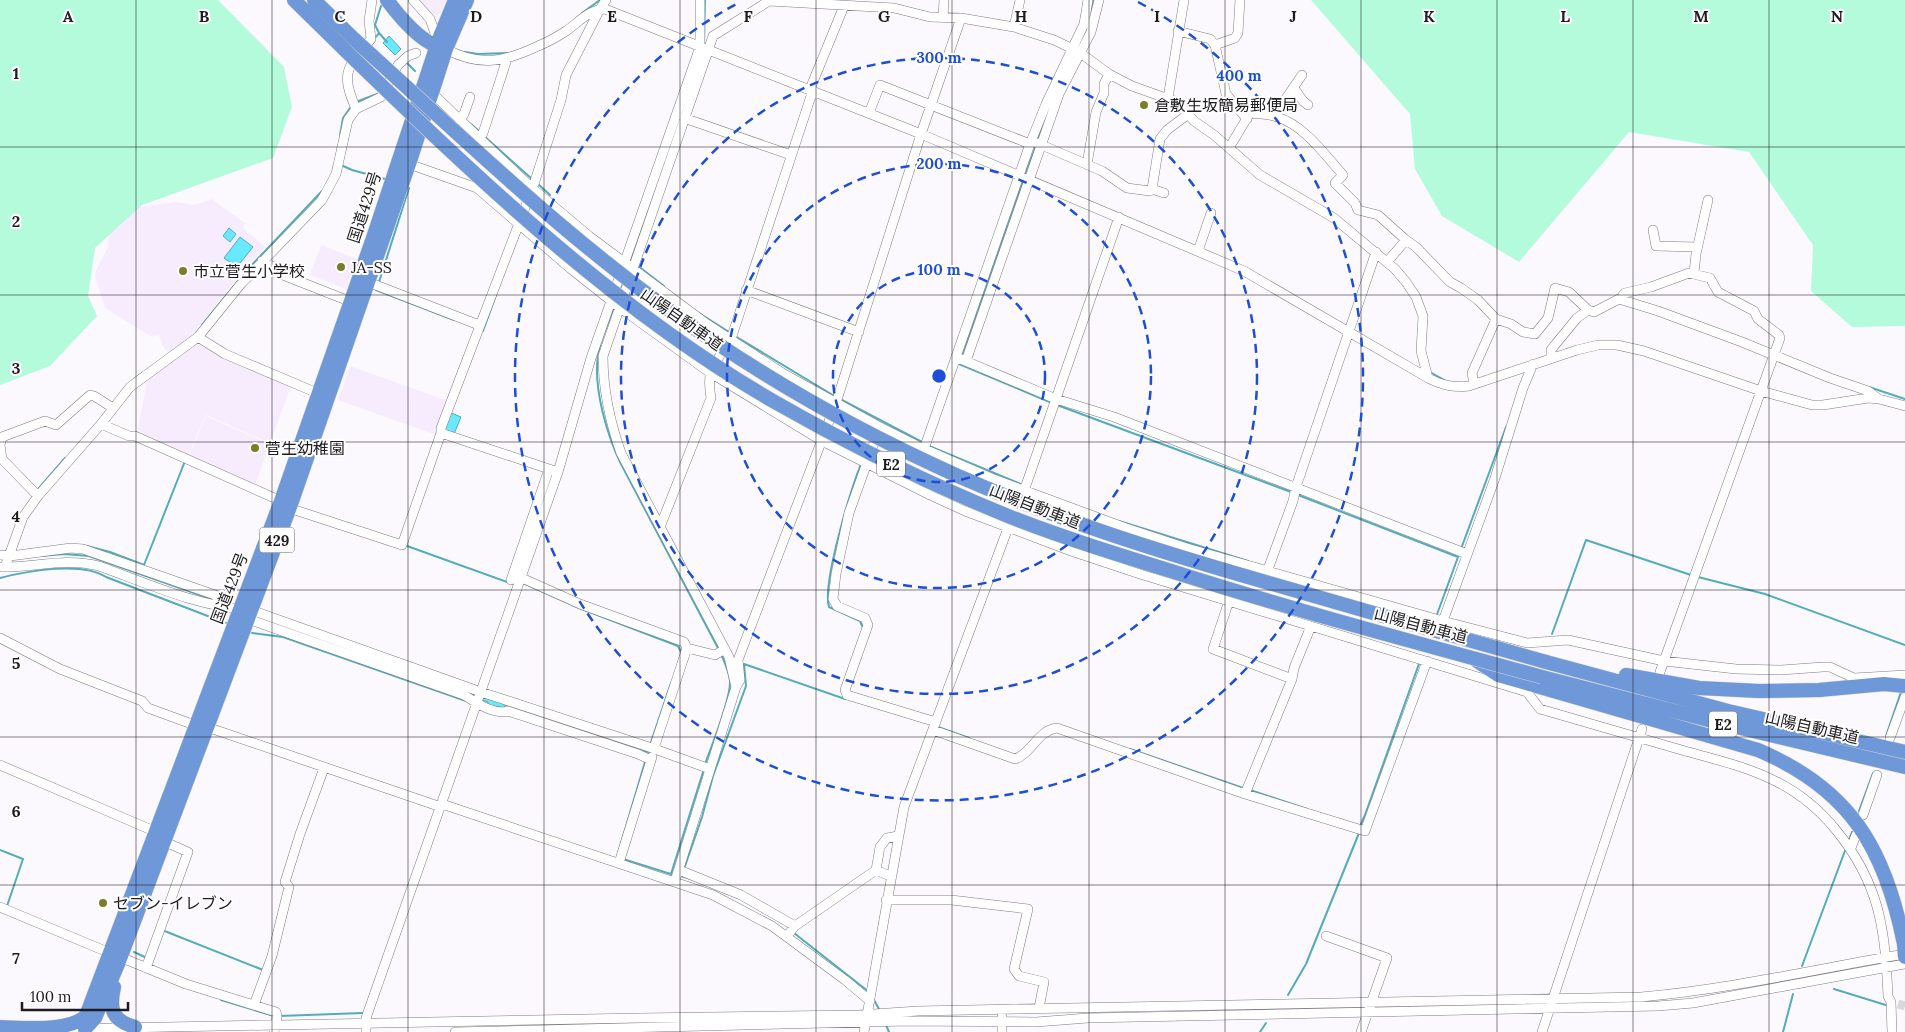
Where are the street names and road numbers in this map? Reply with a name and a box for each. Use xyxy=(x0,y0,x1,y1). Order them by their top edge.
street label: 国道429号 xyxy=(343,168,385,246)
street label: 山陽自動車道 xyxy=(637,283,727,355)
road number: E2 xyxy=(877,452,905,476)
street label: 山陽自動車道 xyxy=(987,479,1083,533)
road number: 429 xyxy=(260,528,294,552)
street label: 国道429号 xyxy=(206,550,252,626)
street label: 山陽自動車道 xyxy=(1372,603,1470,647)
street label: 山陽自動車道 xyxy=(1763,706,1861,748)
road number: E2 xyxy=(1709,712,1737,736)

